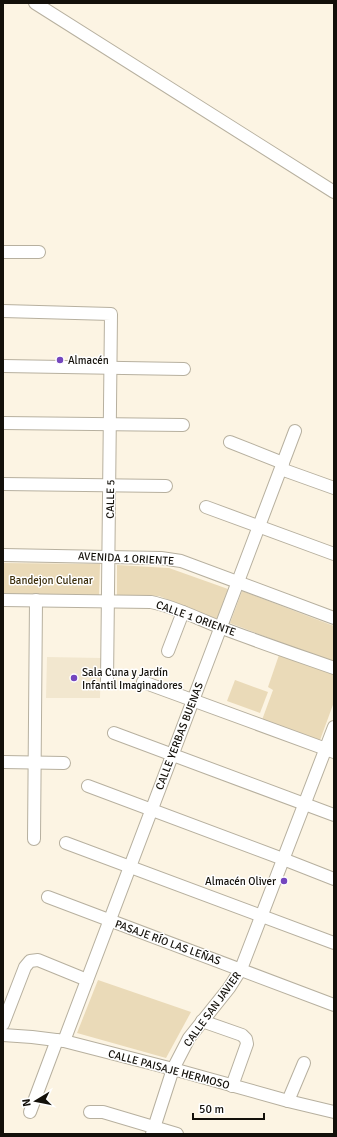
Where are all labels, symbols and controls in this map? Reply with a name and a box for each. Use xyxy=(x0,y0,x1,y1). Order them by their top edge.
place label: Almacén xyxy=(68,354,109,367)
marker: Almacén xyxy=(55,355,65,365)
street label: CALLE 5 xyxy=(104,479,117,519)
street label: AVENIDA 1 ORIENTE xyxy=(78,549,174,568)
park label: Bandejon Culenar xyxy=(9,574,93,587)
street label: CALLE 1 ORIENTE xyxy=(154,598,238,639)
place label: Sala Cuna y Jardín Infantil Imaginadores xyxy=(82,666,183,692)
marker: Sala Cuna y Jardín Infantil Imaginadores xyxy=(69,673,79,683)
street label: CALLE YERBAS BUENAS xyxy=(153,681,206,792)
place label: Almacén Oliver xyxy=(205,875,276,888)
marker: Almacén Oliver xyxy=(279,876,289,886)
street label: PASAJE RÍO LAS LEÑAS xyxy=(113,916,223,968)
street label: CALLE SAN JAVIER xyxy=(181,969,244,1049)
street label: CALLE PAISAJE HERMOSO xyxy=(107,1047,231,1092)
north arrow xyxy=(16,1081,56,1121)
scale bar xyxy=(193,1095,264,1121)
text: N xyxy=(20,1098,34,1108)
text: 50 m xyxy=(199,1102,224,1117)

